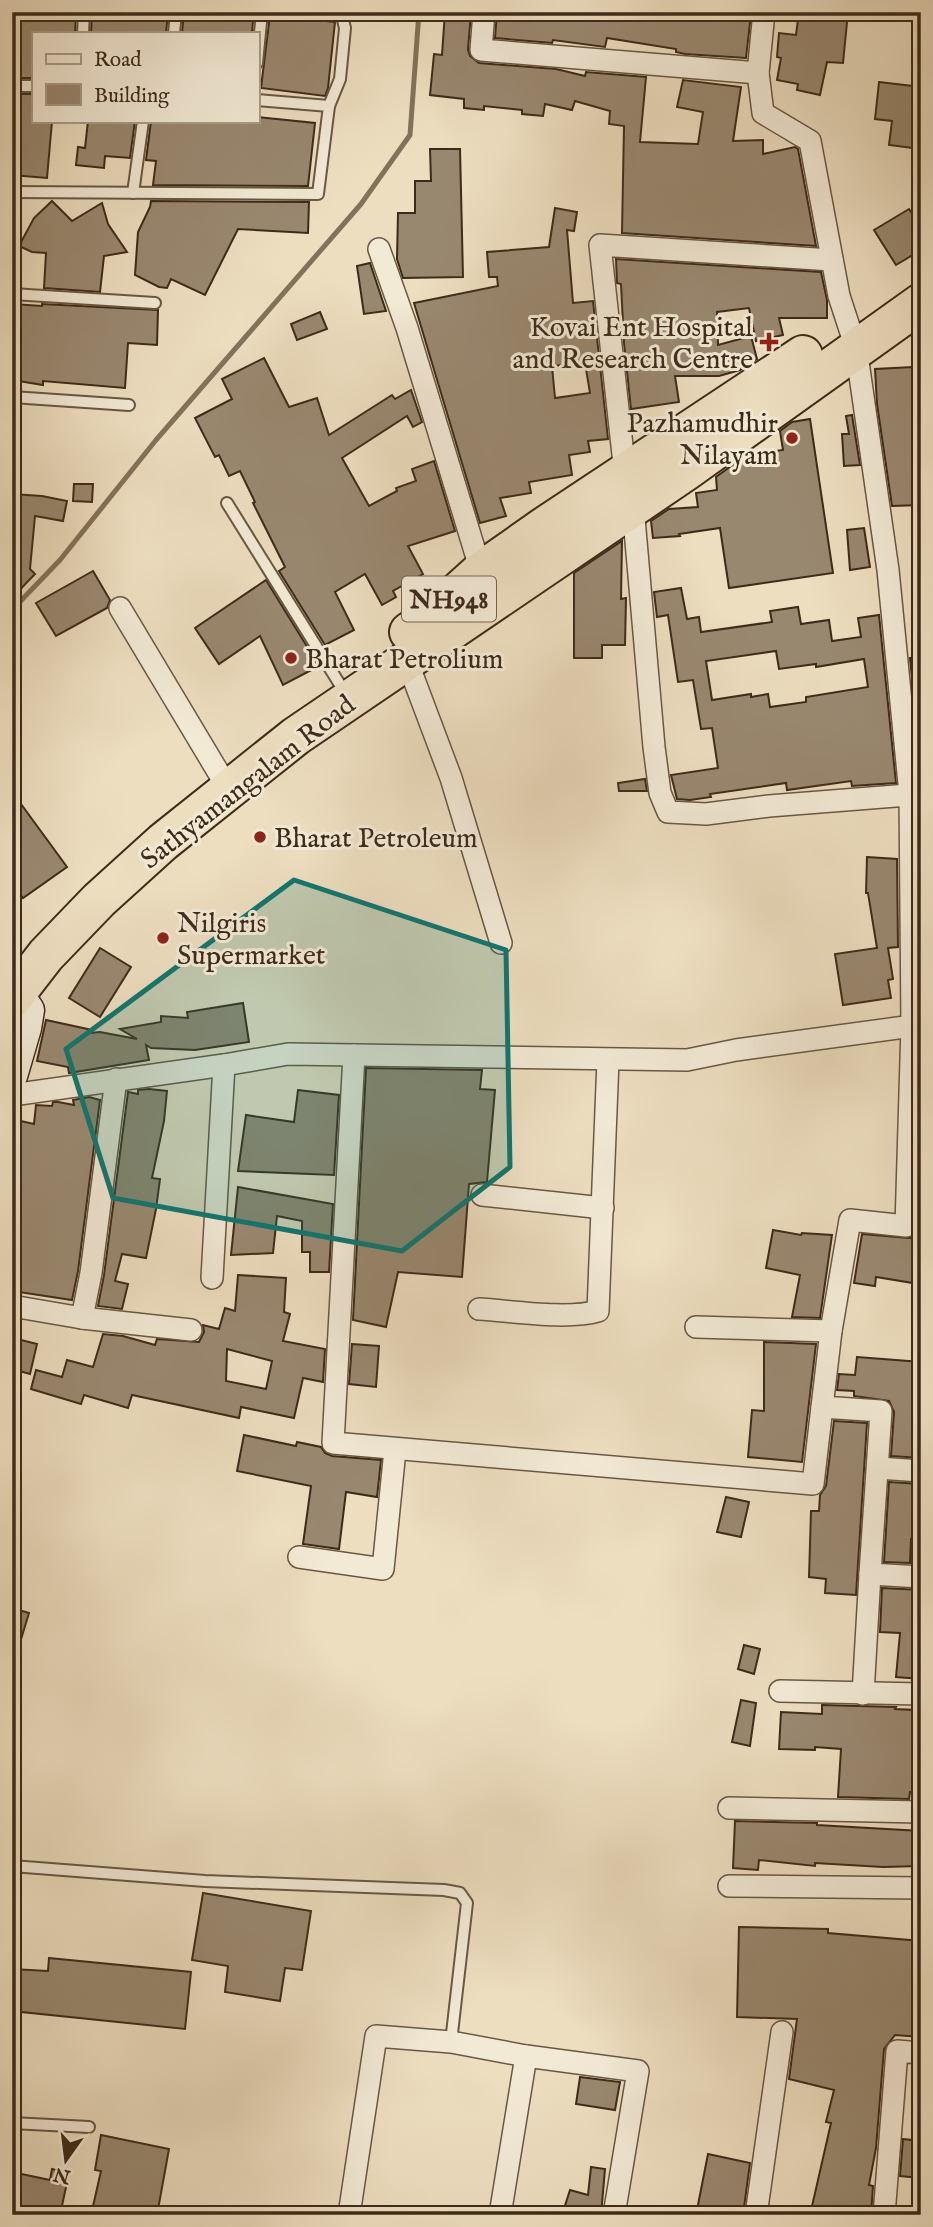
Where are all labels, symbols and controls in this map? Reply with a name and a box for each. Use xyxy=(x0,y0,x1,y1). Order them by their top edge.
legend xyxy=(32,32,259,122)
text: Road xyxy=(94,47,142,74)
text: Building xyxy=(94,83,170,110)
place label: Kovai Ent Hospital and Research Centre xyxy=(512,311,753,378)
marker: Kovai Ent Hospital and Research Centre xyxy=(759,332,779,352)
place label: Pazhamudhir Nilayam xyxy=(626,407,778,474)
marker: Pazhamudhir Nilayam xyxy=(784,430,800,446)
road number: NH948 xyxy=(402,576,496,622)
place label: Bharat Petrolium xyxy=(305,643,503,678)
marker: Bharat Petrolium xyxy=(283,650,299,666)
street label: Sathyamangalam Road xyxy=(134,688,363,878)
place label: Bharat Petroleum xyxy=(274,822,478,857)
marker: Bharat Petroleum xyxy=(252,829,268,845)
place label: Nilgiris Supermarket xyxy=(177,907,326,974)
marker: Nilgiris Supermarket xyxy=(155,930,171,946)
north arrow xyxy=(32,2126,102,2196)
text: N xyxy=(51,2161,74,2188)

